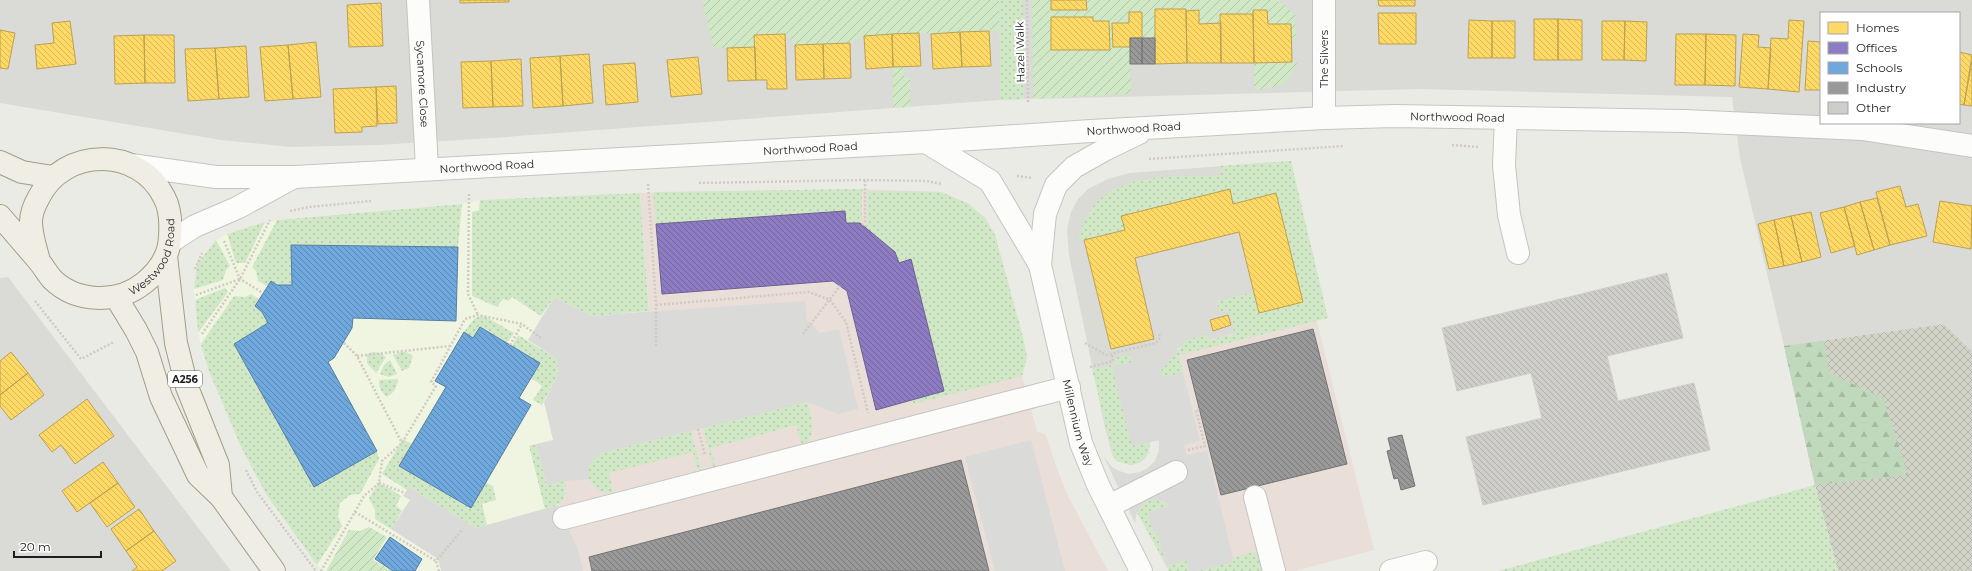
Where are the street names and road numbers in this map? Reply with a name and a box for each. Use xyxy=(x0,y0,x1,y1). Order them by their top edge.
street label: Hazel Walk xyxy=(1012,21,1028,83)
street label: The Silvers xyxy=(1317,29,1331,88)
street label: Sycamore Close xyxy=(413,40,432,128)
street label: Northwood Road xyxy=(1410,109,1505,125)
street label: Northwood Road xyxy=(1086,119,1181,138)
street label: Northwood Road xyxy=(763,139,858,158)
street label: Northwood Road xyxy=(439,157,535,176)
street label: Westwood Road xyxy=(126,218,177,298)
road number: A256 xyxy=(168,371,202,387)
street label: Millennium Way xyxy=(1060,378,1097,468)

